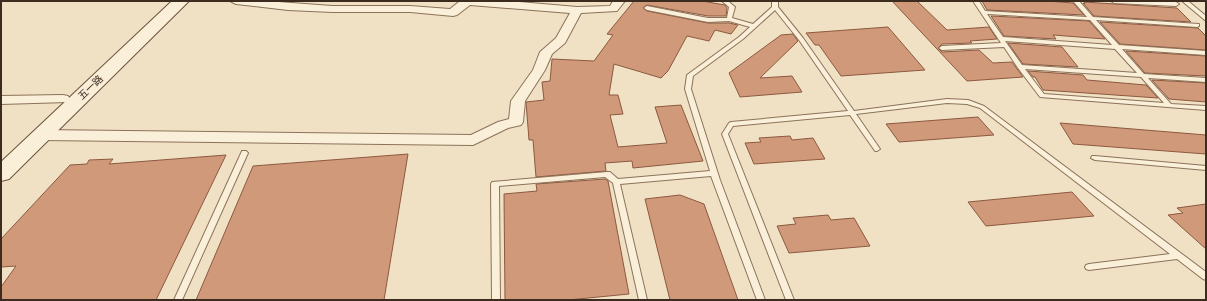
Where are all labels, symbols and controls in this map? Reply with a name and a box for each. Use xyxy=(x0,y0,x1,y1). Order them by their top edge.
street label: 五一路 xyxy=(74,71,106,102)

